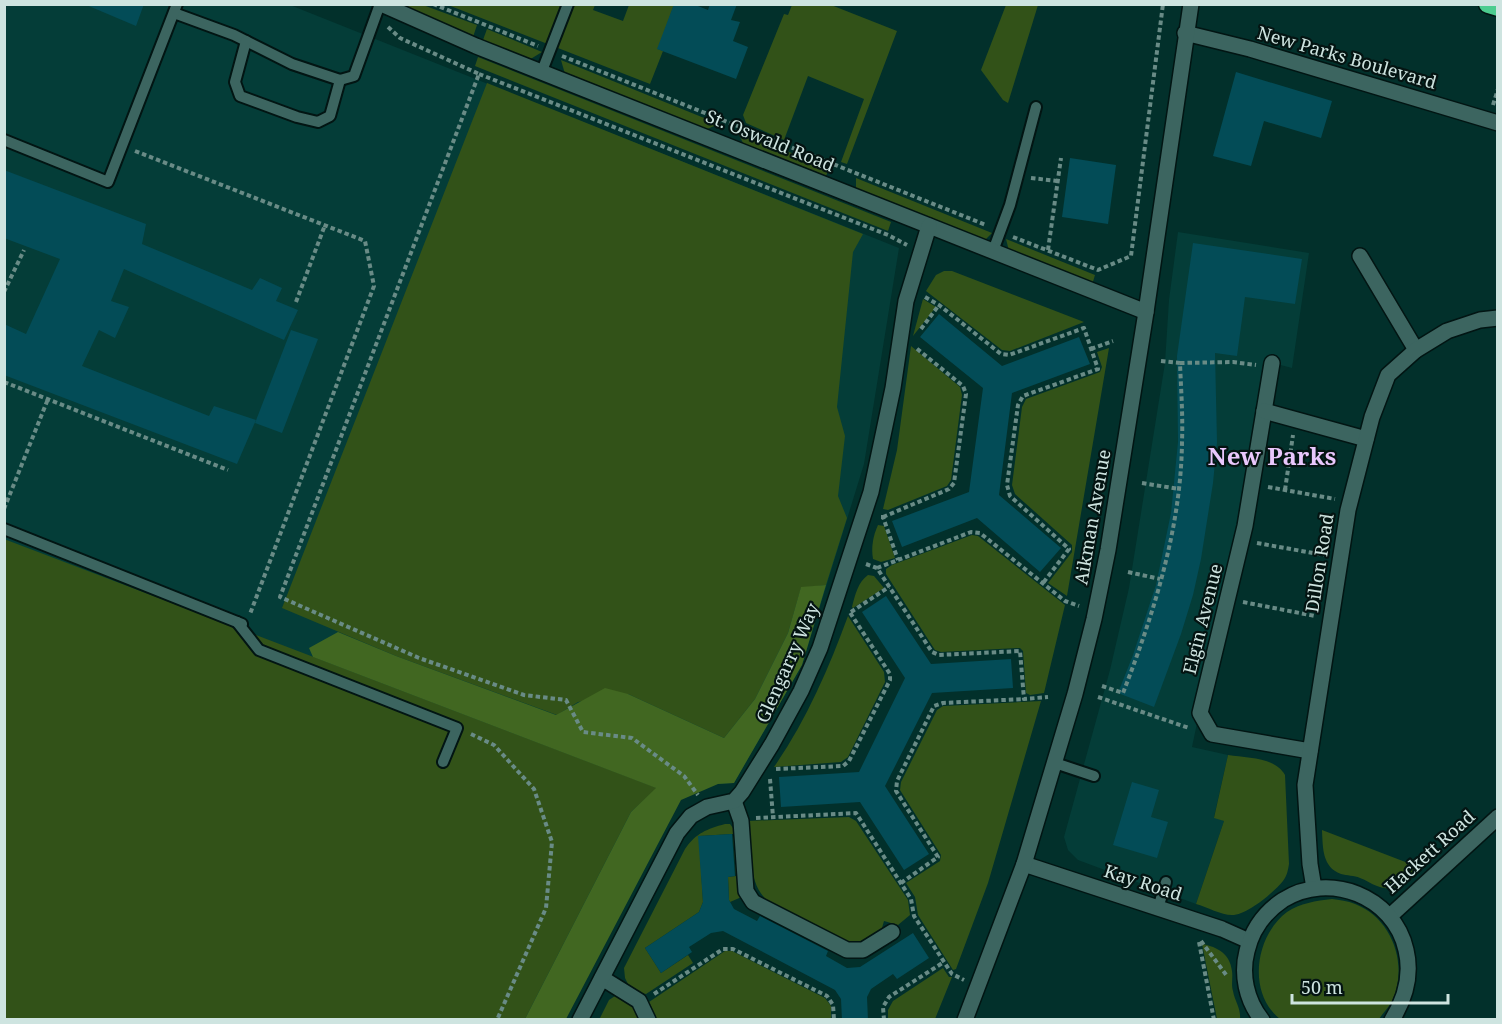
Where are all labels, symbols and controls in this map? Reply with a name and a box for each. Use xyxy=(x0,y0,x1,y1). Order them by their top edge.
street label: New Parks Boulevard xyxy=(1255,20,1440,94)
street label: St. Oswald Road xyxy=(702,103,838,177)
district label: New Parks xyxy=(1208,439,1336,472)
street label: Aikman Avenue xyxy=(1068,447,1116,586)
street label: Dillon Road xyxy=(1299,512,1339,614)
street label: Elgin Avenue xyxy=(1177,561,1227,676)
street label: Glengarry Way xyxy=(750,598,825,726)
street label: Hackett Road xyxy=(1379,804,1480,898)
street label: Kay Road xyxy=(1101,858,1185,906)
scale bar xyxy=(1292,967,1448,1005)
text: 50 m xyxy=(1301,975,1343,999)

